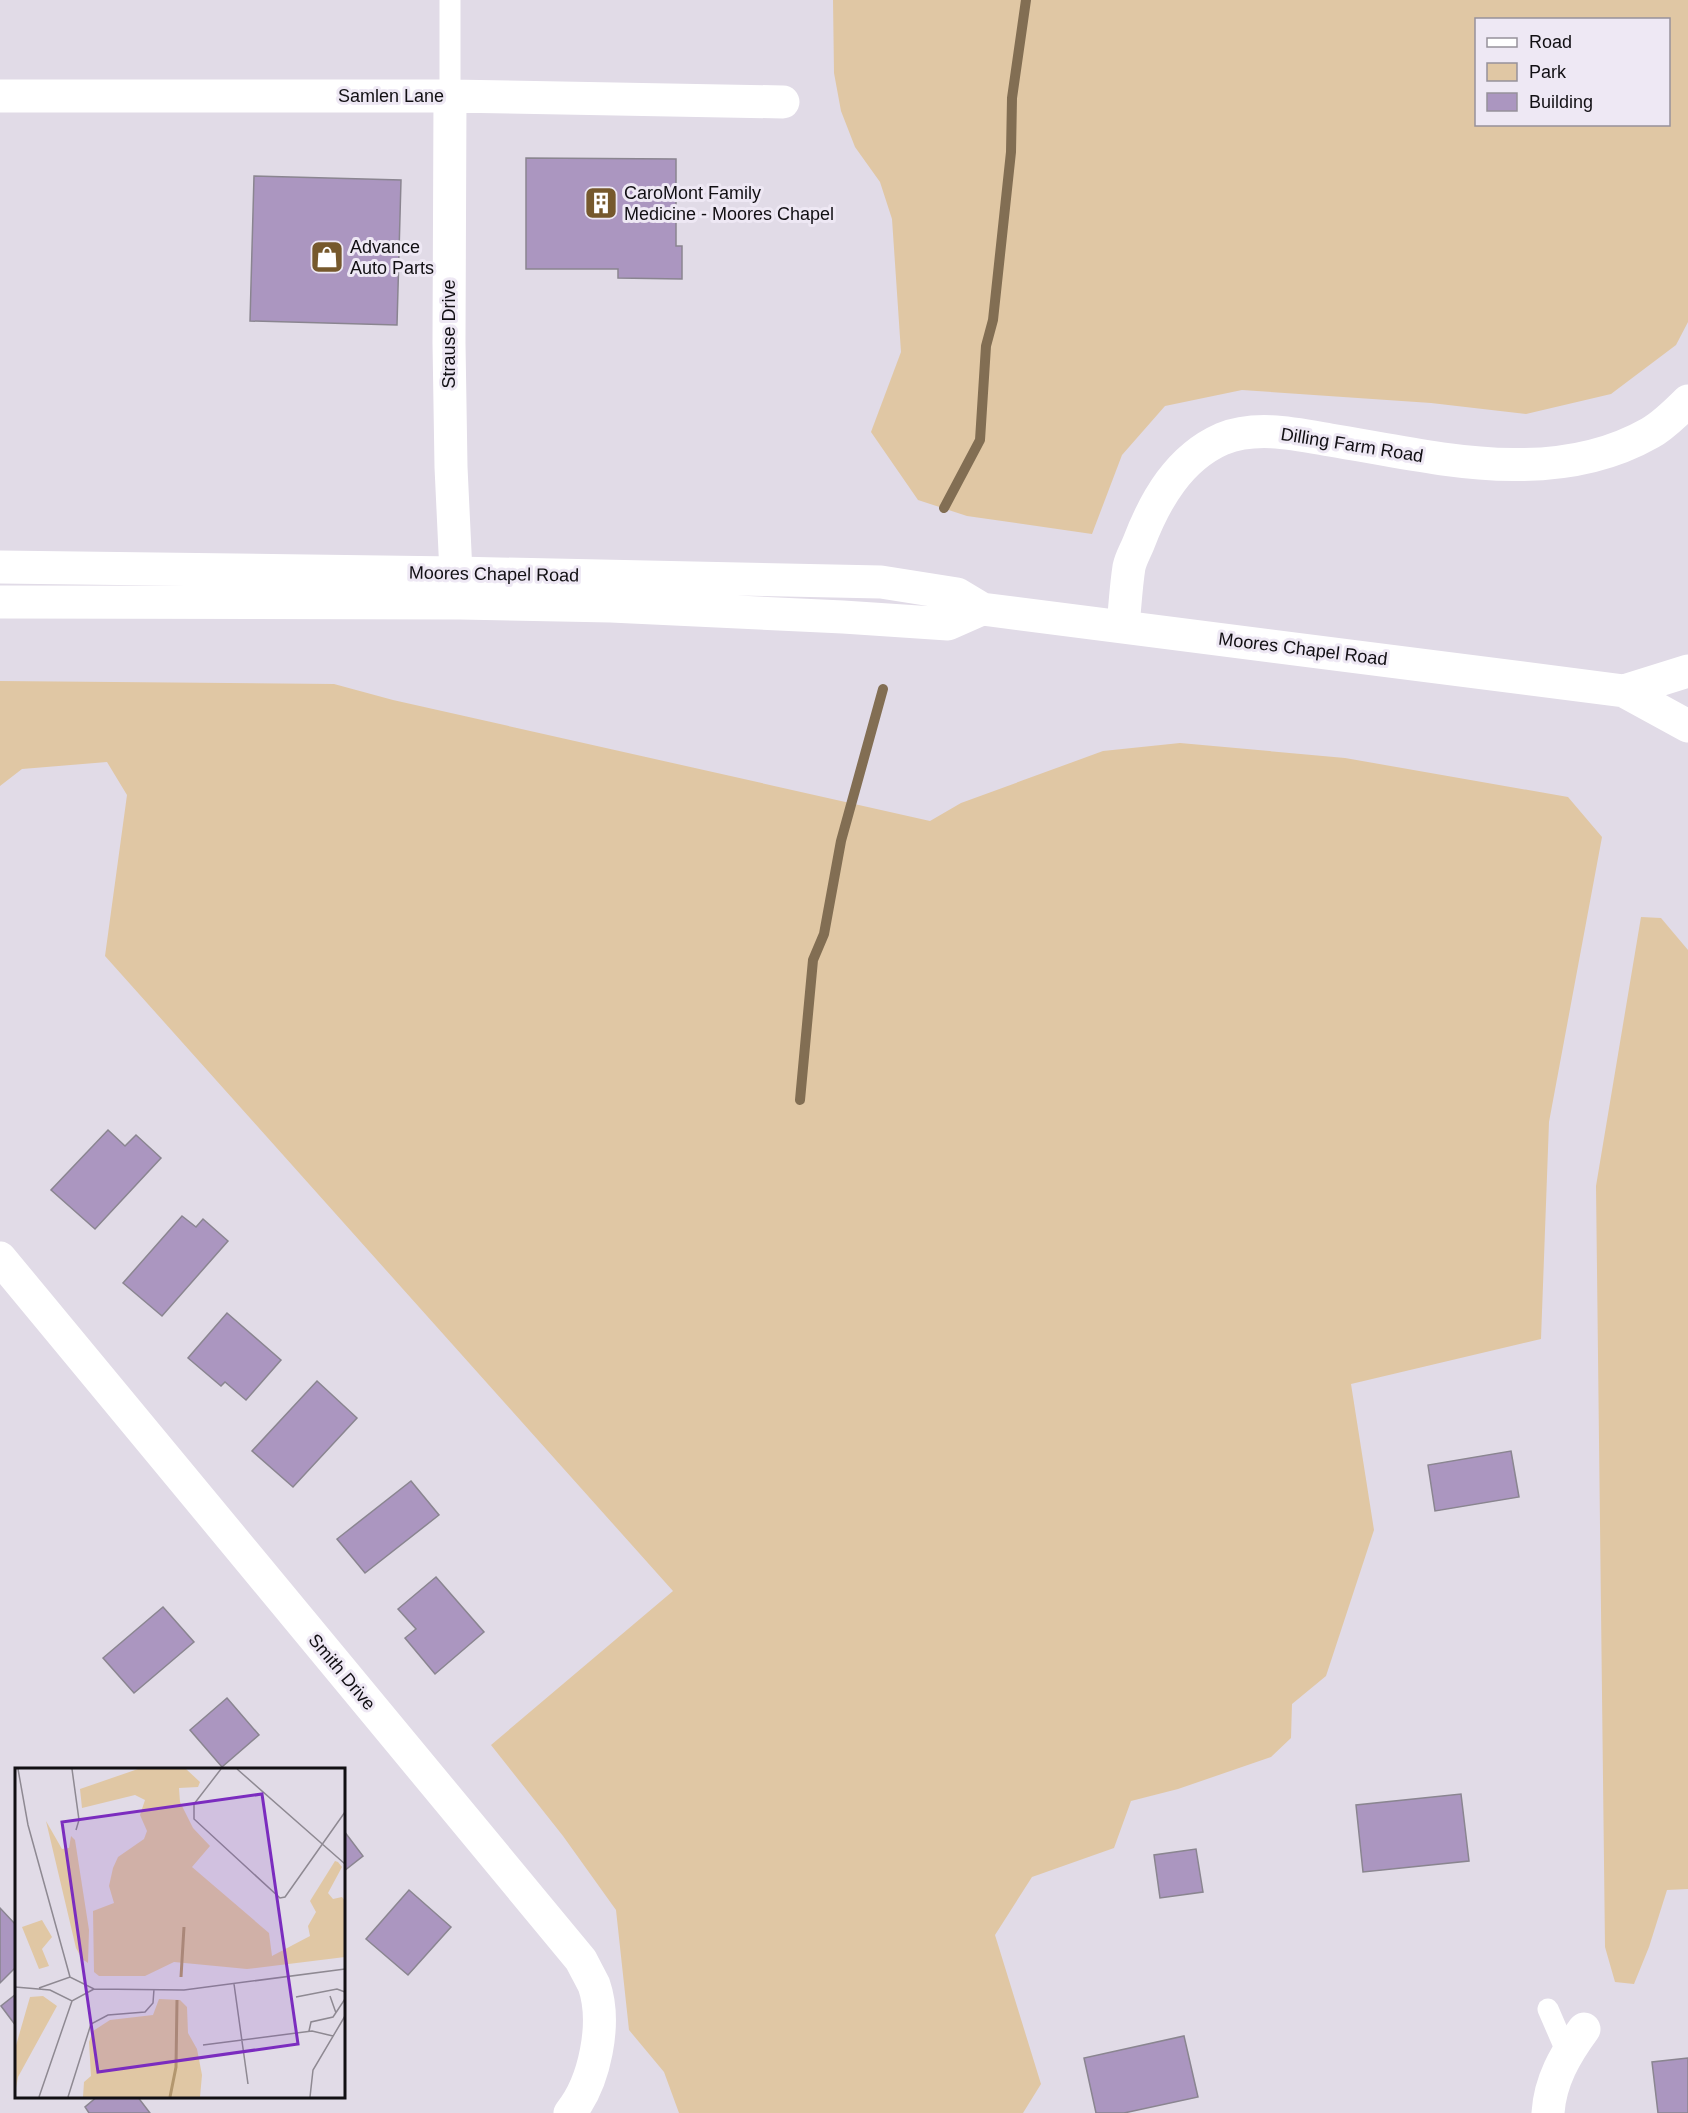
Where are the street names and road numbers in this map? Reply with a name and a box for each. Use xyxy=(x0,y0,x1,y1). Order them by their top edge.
street label: Samlen Lane xyxy=(338,86,444,106)
street label: Strause Drive xyxy=(439,279,459,389)
street label: Dilling Farm Road xyxy=(1279,424,1425,466)
street label: Moores Chapel Road xyxy=(409,563,579,585)
street label: Moores Chapel Road xyxy=(1217,629,1389,669)
street label: Smith Drive xyxy=(304,1630,380,1714)

